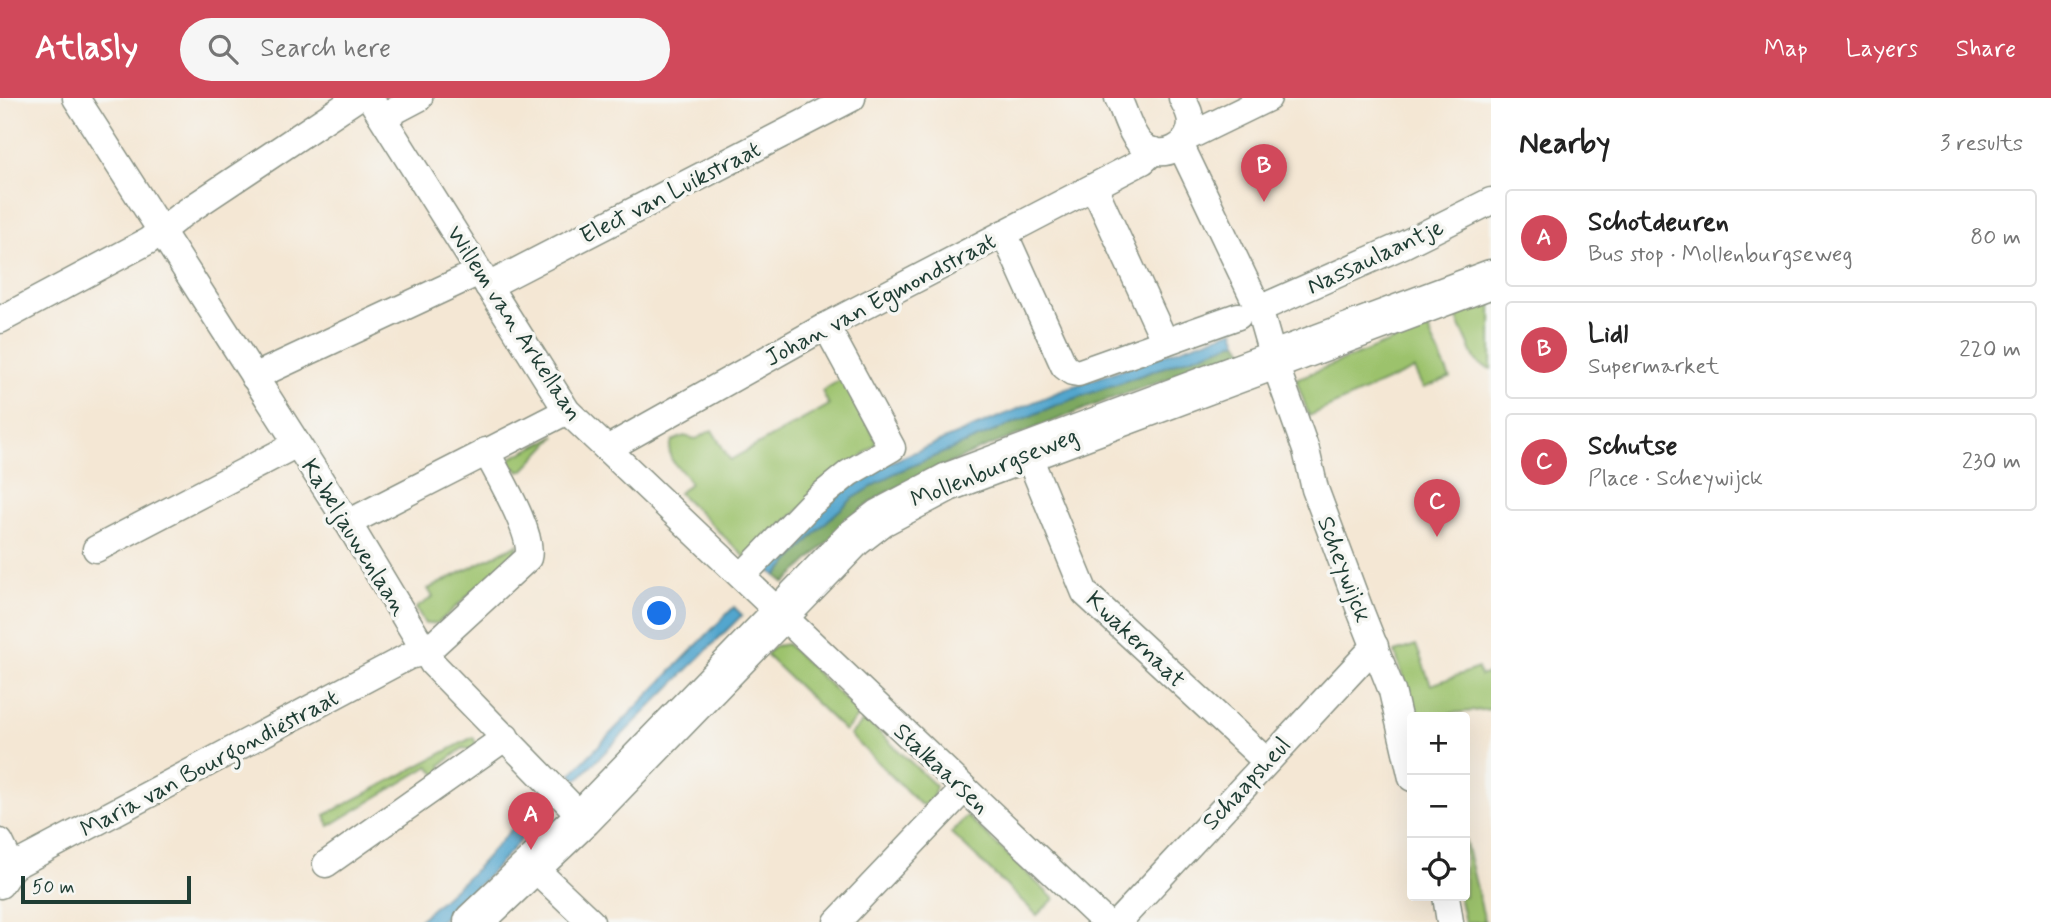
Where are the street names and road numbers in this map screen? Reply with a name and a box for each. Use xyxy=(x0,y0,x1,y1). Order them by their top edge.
street label: Elect van Luikstraat xyxy=(575,134,766,252)
street label: Nassaulaantje xyxy=(1302,212,1449,303)
street label: Willem van Arkellaan xyxy=(439,220,589,428)
street label: Johan van Egmondstraat xyxy=(760,226,1003,376)
street label: Mollenburgseweg xyxy=(906,421,1083,516)
street label: Kabeljauwenlaan xyxy=(293,453,415,622)
street label: Scheywijck xyxy=(1309,512,1378,627)
street label: Kwakernaat xyxy=(1079,585,1191,695)
street label: Maria van Bourgondiëstraat xyxy=(75,683,346,848)
street label: Stalkaarsen xyxy=(886,717,996,822)
street label: Schaapsheul xyxy=(1196,731,1298,837)

